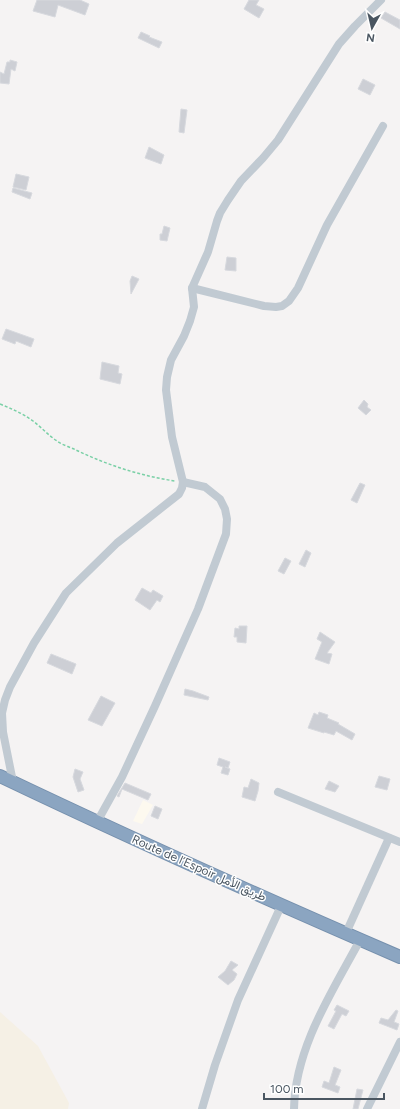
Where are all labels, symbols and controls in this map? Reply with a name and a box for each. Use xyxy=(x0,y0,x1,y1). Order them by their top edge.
north arrow xyxy=(352,8,392,48)
text: N xyxy=(366,30,376,44)
street label: Route de l’Espoir طريق الأمل xyxy=(129,832,268,905)
scale bar xyxy=(264,1075,384,1101)
text: 100 m xyxy=(270,1082,304,1096)

